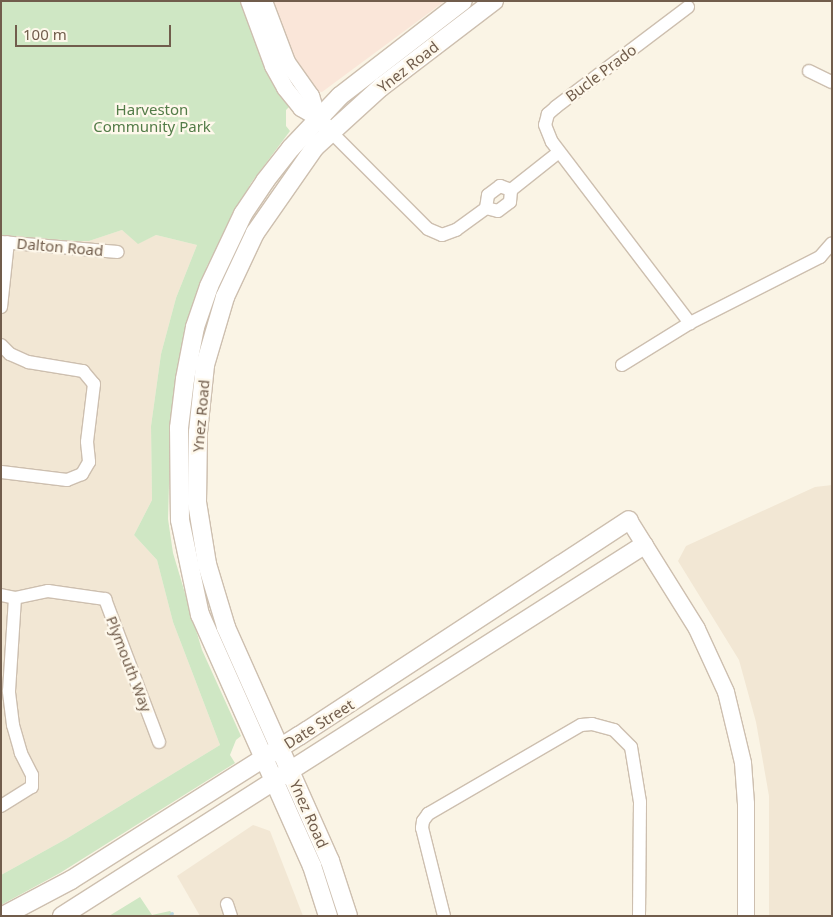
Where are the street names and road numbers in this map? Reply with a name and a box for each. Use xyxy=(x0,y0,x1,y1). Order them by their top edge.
street label: Ynez Road xyxy=(374,38,442,96)
street label: Bucle Prado xyxy=(562,40,640,106)
street label: Dalton Road xyxy=(16,234,104,260)
street label: Ynez Road xyxy=(189,379,213,453)
street label: Plymouth Way xyxy=(102,614,156,714)
street label: Date Street xyxy=(281,695,357,753)
street label: Ynez Road xyxy=(286,777,332,851)

